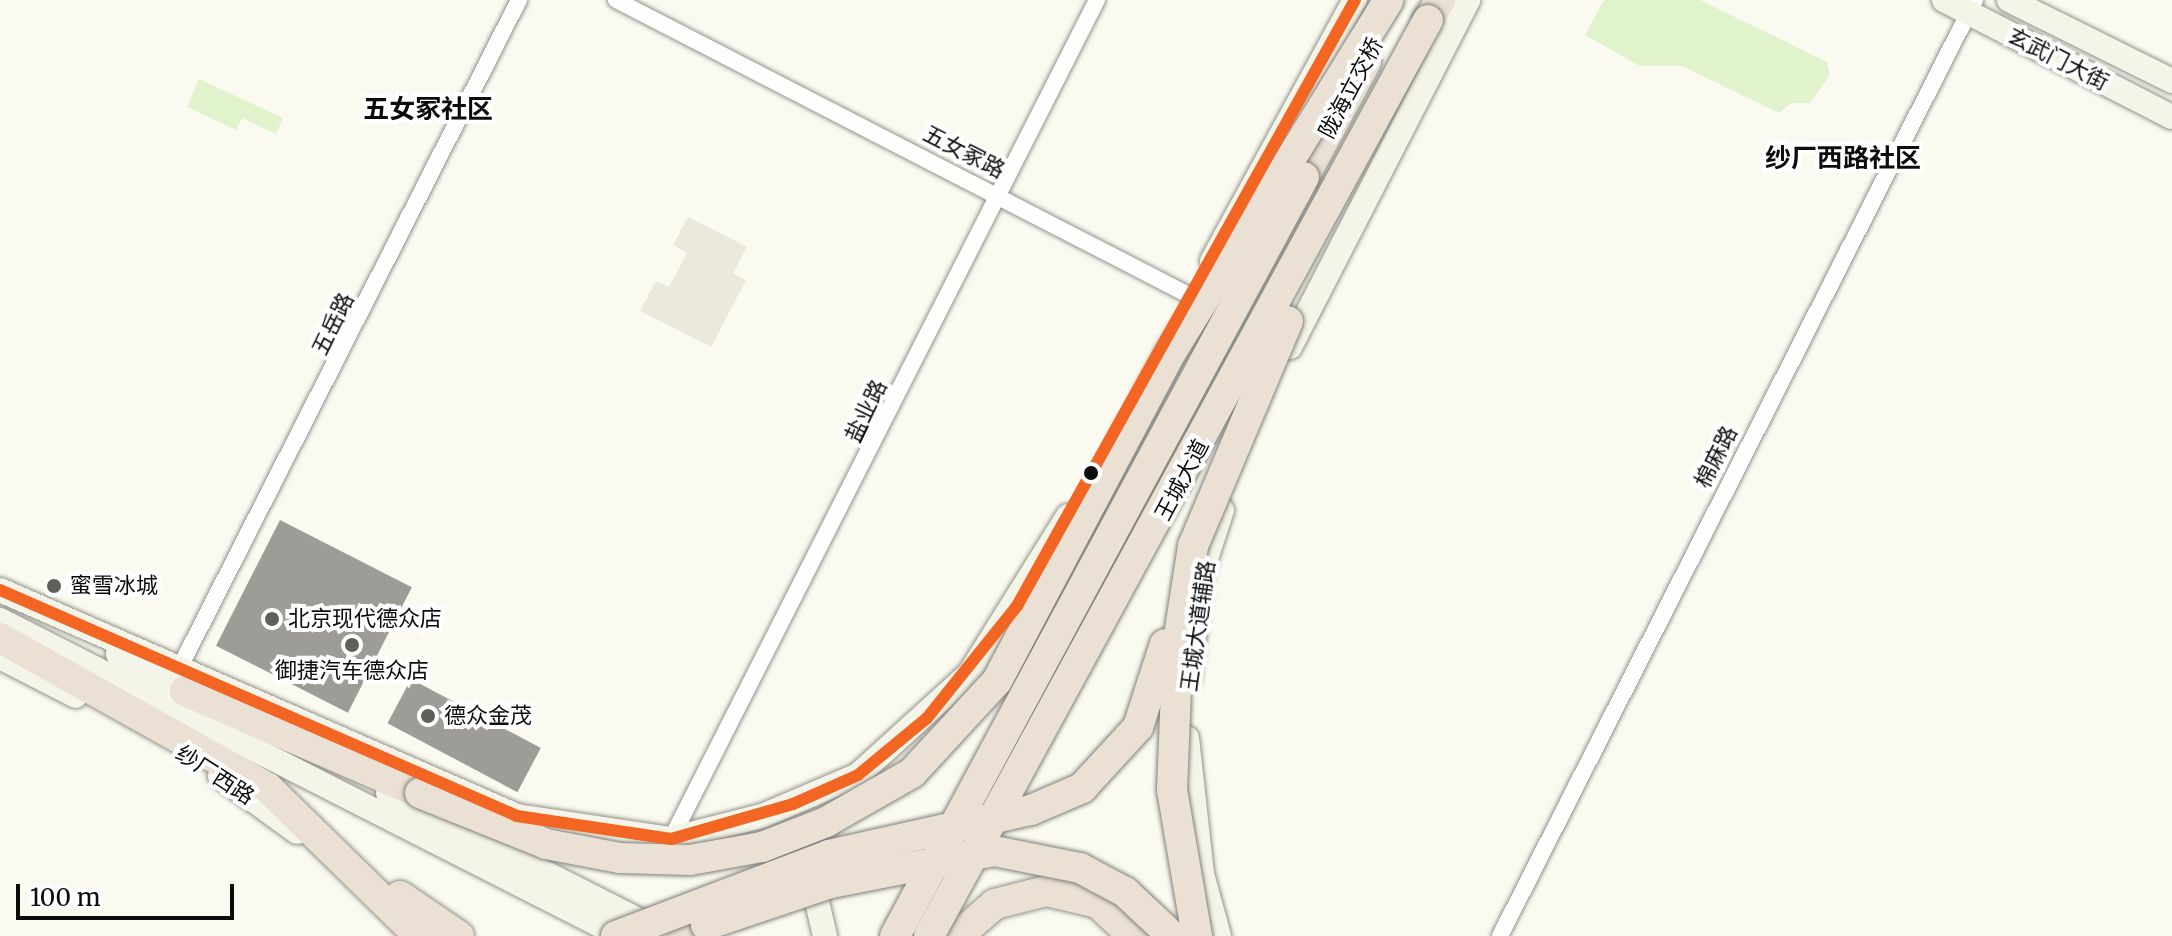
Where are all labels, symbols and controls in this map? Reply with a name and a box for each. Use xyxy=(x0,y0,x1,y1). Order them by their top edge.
street label: 玄武门大街 xyxy=(2003,22,2113,96)
street label: 陇海立交桥 xyxy=(1314,33,1388,143)
district label: 五女冢社区 xyxy=(363,93,493,125)
street label: 五女冢路 xyxy=(919,120,1009,184)
district label: 纱厂西路社区 xyxy=(1765,142,1921,174)
street label: 五岳路 xyxy=(307,289,359,359)
street label: 盐业路 xyxy=(840,376,892,446)
street label: 棉麻路 xyxy=(1689,422,1743,492)
street label: 王城大道 xyxy=(1150,435,1214,525)
unlabelled marker xyxy=(1083,465,1099,481)
street label: 王城大道辅路 xyxy=(1176,559,1220,693)
place label: 蜜雪冰城 xyxy=(70,573,158,599)
marker: 蜜雪冰城 xyxy=(45,577,63,595)
place label: 北京现代德众店 xyxy=(288,606,442,632)
marker: 北京现代德众店 xyxy=(263,610,281,628)
marker: 御捷汽车德众店 xyxy=(343,636,361,654)
place label: 御捷汽车德众店 xyxy=(275,658,429,684)
place label: 德众金茂 xyxy=(444,703,532,729)
marker: 德众金茂 xyxy=(419,707,437,725)
street label: 纱厂西路 xyxy=(171,740,259,810)
scale bar xyxy=(20,868,238,918)
text: 100 m xyxy=(30,882,100,913)

